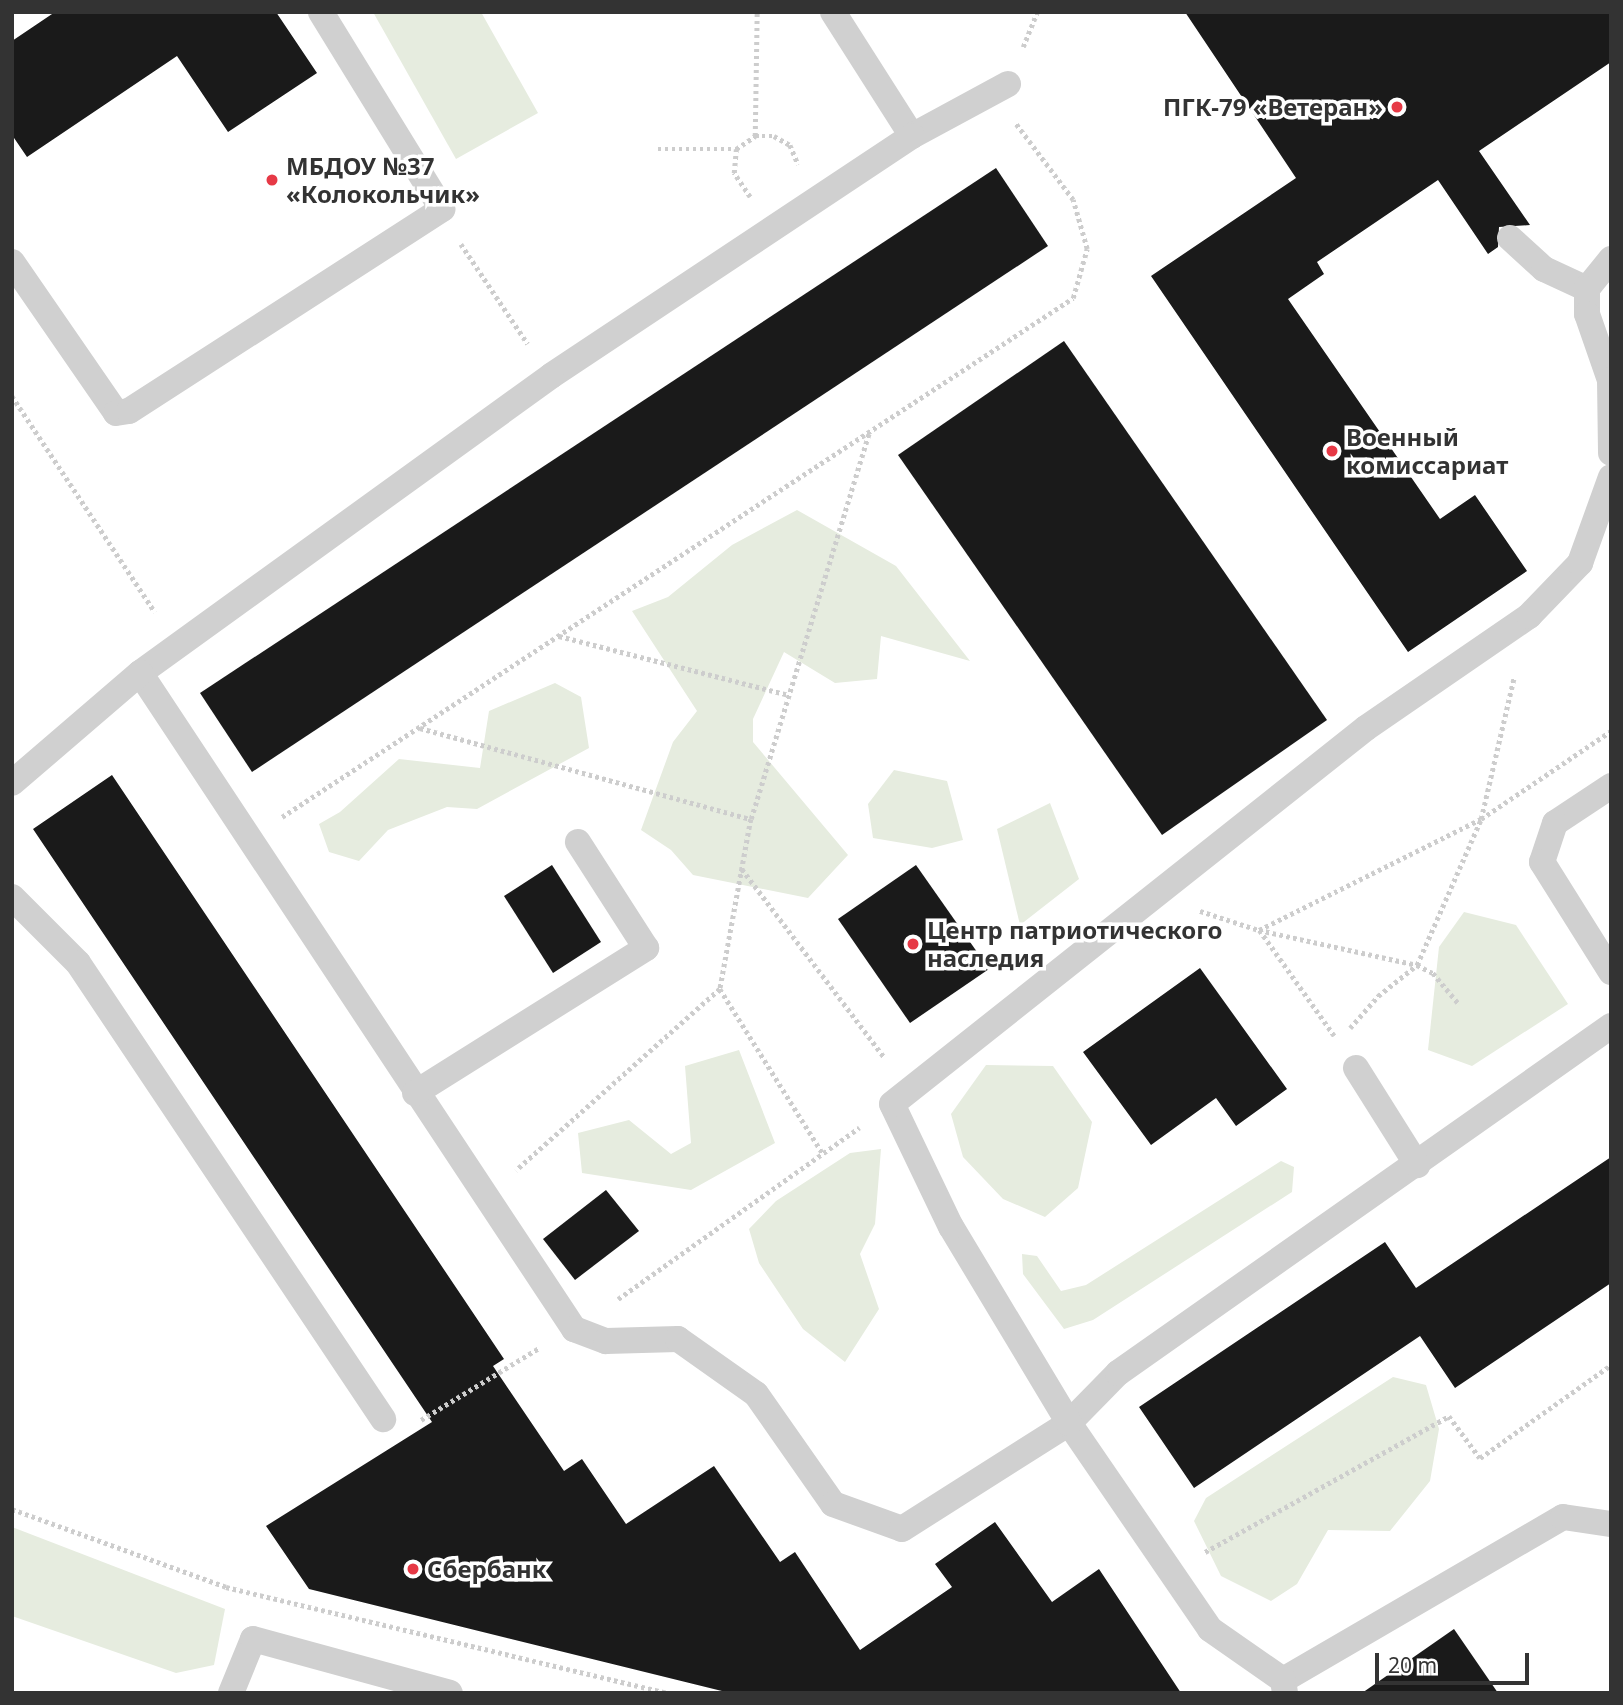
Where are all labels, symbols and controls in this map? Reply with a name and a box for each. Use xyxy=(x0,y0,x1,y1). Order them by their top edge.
place label: ПГК-79 «Ветеран» xyxy=(1163,93,1383,121)
marker: ПГК-79 «Ветеран» xyxy=(1389,99,1405,115)
place label: МБДОУ №37 «Колокольчик» xyxy=(286,152,480,208)
marker: МБДОУ №37 «Колокольчик» xyxy=(264,172,280,188)
place label: Военный комиссариат xyxy=(1346,423,1508,479)
marker: Военный комиссариат xyxy=(1324,443,1340,459)
place label: Центр патриотического наследия xyxy=(927,916,1222,972)
marker: Центр патриотического наследия xyxy=(905,936,921,952)
place label: Сбербанк xyxy=(427,1555,547,1583)
marker: Сбербанк xyxy=(405,1561,421,1577)
scale bar xyxy=(1378,1638,1532,1682)
text: 20 m xyxy=(1388,1651,1437,1679)

